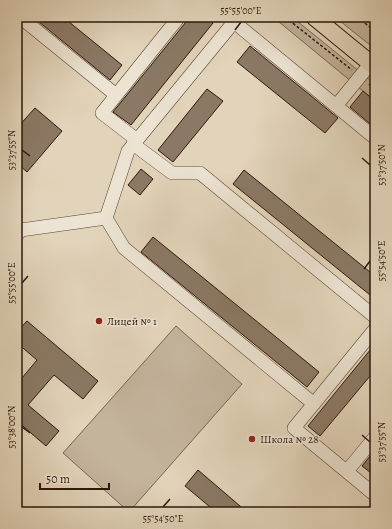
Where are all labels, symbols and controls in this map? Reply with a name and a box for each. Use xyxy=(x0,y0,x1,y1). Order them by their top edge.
text: 55°55'00"E xyxy=(220,4,262,17)
text: 53°37'55"N xyxy=(5,130,18,170)
text: 53°37'50"N xyxy=(375,144,388,186)
text: 55°54'50"E xyxy=(375,241,388,281)
text: 55°55'00"E xyxy=(5,262,18,304)
place label: Лицей № 1 xyxy=(107,314,157,329)
marker: Лицей № 1 xyxy=(94,316,104,326)
text: 53°38'00"N xyxy=(5,405,18,449)
text: 53°37'55"N xyxy=(375,422,388,462)
place label: Школа № 28 xyxy=(260,432,319,447)
marker: Школа № 28 xyxy=(247,434,257,444)
scale bar xyxy=(40,465,109,491)
text: 50 m xyxy=(46,471,70,487)
text: 55°54'50"E xyxy=(143,512,183,525)

